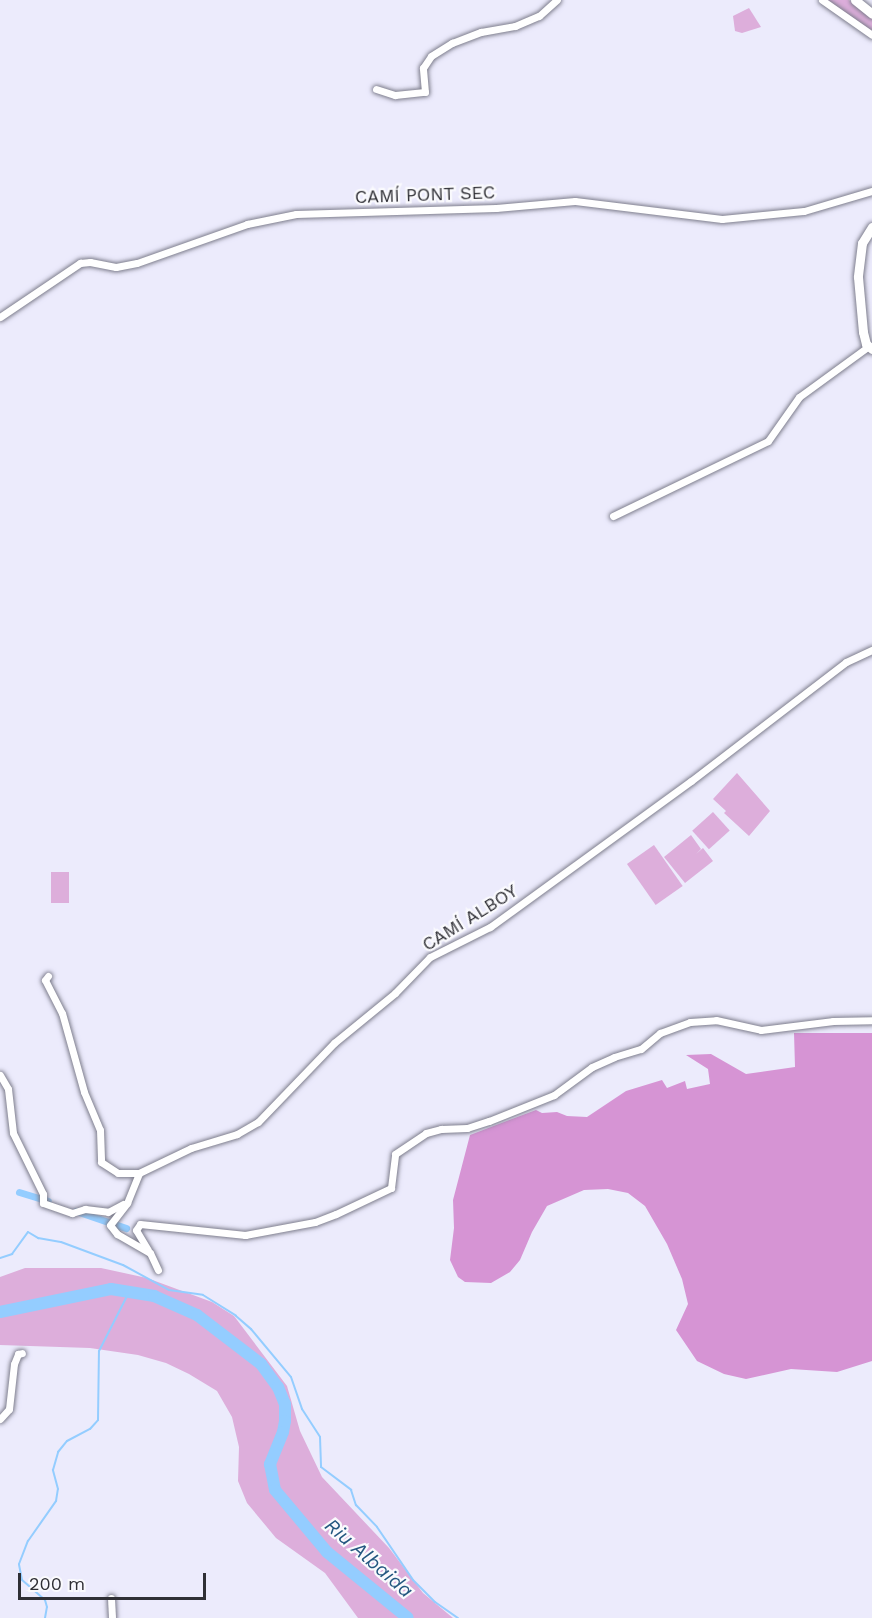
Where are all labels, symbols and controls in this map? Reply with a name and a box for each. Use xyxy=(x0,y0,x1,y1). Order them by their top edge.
street label: CAMÍ PONT SEC xyxy=(354,182,496,208)
street label: CAMÍ ALBOY xyxy=(418,880,522,956)
water label: Riu Albaida xyxy=(320,1513,418,1603)
scale bar xyxy=(21,1561,208,1599)
text: 200 m xyxy=(29,1573,85,1594)

